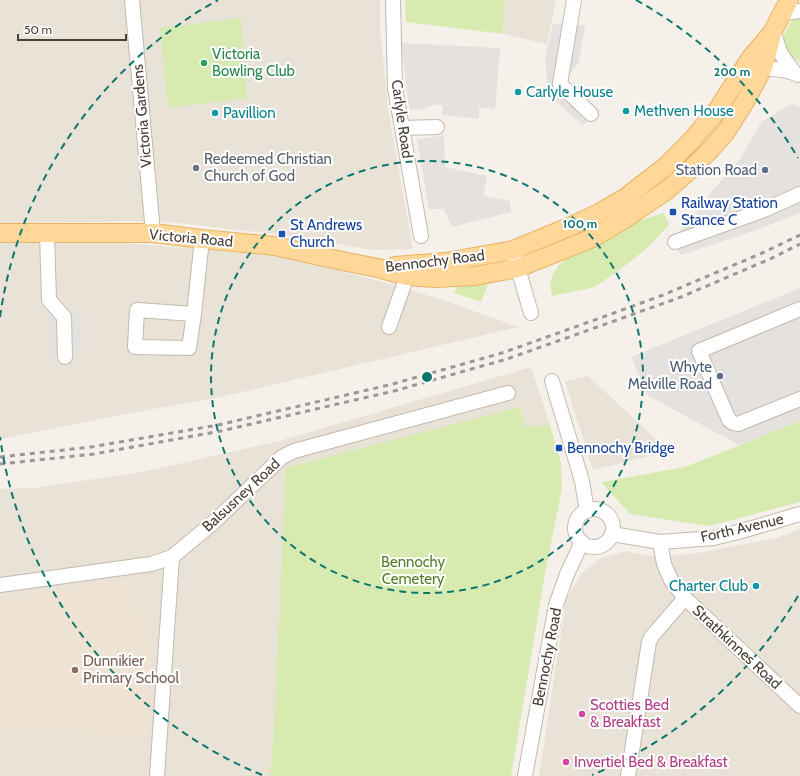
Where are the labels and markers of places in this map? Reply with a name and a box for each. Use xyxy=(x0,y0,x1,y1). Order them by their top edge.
place label: Victoria Bowling Club xyxy=(212,45,295,80)
marker: Victoria Bowling Club xyxy=(199,58,209,68)
place label: Carlyle House xyxy=(526,83,613,101)
marker: Carlyle House xyxy=(513,87,523,97)
place label: Methven House xyxy=(634,102,734,120)
place label: Pavillion xyxy=(223,104,276,122)
marker: Methven House xyxy=(621,106,631,116)
marker: Pavillion xyxy=(210,108,220,118)
place label: Redeemed Christian Church of God xyxy=(204,150,332,185)
place label: Station Road xyxy=(676,161,757,179)
marker: Redeemed Christian Church of God xyxy=(191,163,201,173)
marker: Station Road xyxy=(760,165,770,175)
place label: Railway Station Stance C xyxy=(681,194,778,229)
marker: Railway Station Stance C xyxy=(668,207,678,217)
place label: St Andrews Church xyxy=(290,216,362,251)
marker: St Andrews Church xyxy=(277,229,287,239)
place label: Whyte Melville Road xyxy=(628,358,712,393)
centre of rings xyxy=(420,370,434,384)
marker: Whyte Melville Road xyxy=(715,371,725,381)
place label: Bennochy Bridge xyxy=(567,439,675,457)
marker: Bennochy Bridge xyxy=(554,443,564,453)
place label: Charter Club xyxy=(669,577,748,595)
marker: Charter Club xyxy=(751,581,761,591)
place label: Dunnikier Primary School xyxy=(83,652,180,687)
marker: Dunnikier Primary School xyxy=(70,665,80,675)
place label: Scotties Bed & Breakfast xyxy=(590,696,669,731)
marker: Scotties Bed & Breakfast xyxy=(577,709,587,719)
place label: Invertiel Bed & Breakfast xyxy=(574,753,728,771)
marker: Invertiel Bed & Breakfast xyxy=(561,757,571,767)

